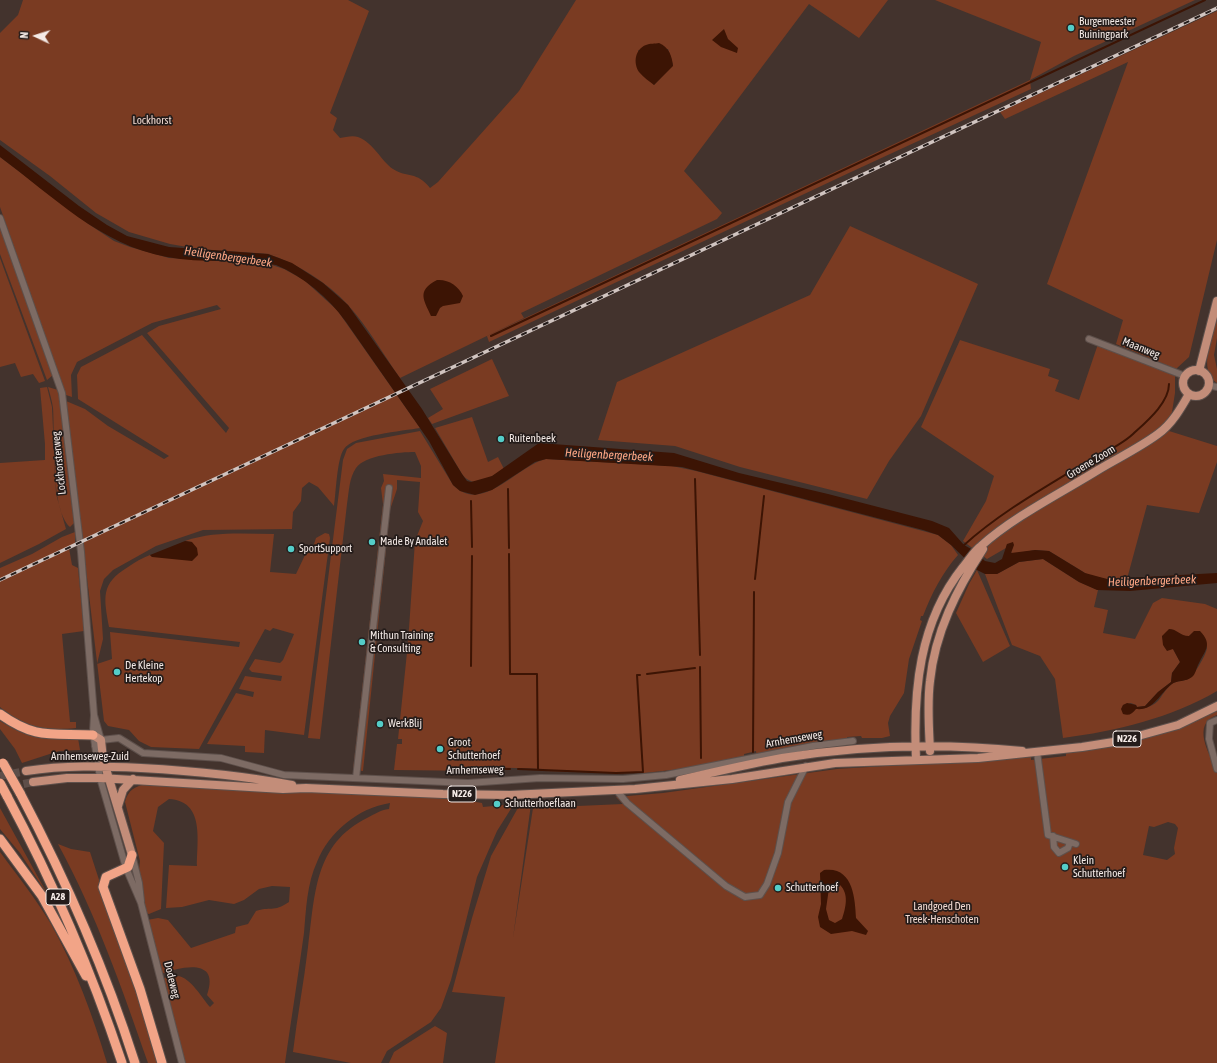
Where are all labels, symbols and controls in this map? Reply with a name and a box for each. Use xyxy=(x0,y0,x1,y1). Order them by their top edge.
place label: Burgemeester Buiningpark xyxy=(1079,15,1135,41)
north arrow xyxy=(16,16,56,56)
marker: Burgemeester Buiningpark xyxy=(1066,23,1076,33)
text: N xyxy=(18,32,30,39)
park label: Lockhorst xyxy=(132,114,172,128)
water label: Heiligenbergerbeek xyxy=(183,244,273,270)
street label: Maanweg xyxy=(1120,335,1162,361)
street label: Lockhorsterweg xyxy=(49,431,69,495)
place label: Ruitenbeek xyxy=(509,432,556,446)
marker: Ruitenbeek xyxy=(496,434,506,444)
street label: Groene Zoom xyxy=(1064,442,1118,482)
water label: Heiligenbergerbeek xyxy=(565,446,653,464)
place label: Made By Andalet xyxy=(380,535,447,549)
marker: Made By Andalet xyxy=(367,537,377,547)
place label: SportSupport xyxy=(299,542,352,556)
marker: SportSupport xyxy=(286,544,296,554)
water label: Heiligenbergerbeek xyxy=(1108,572,1196,590)
place label: Mithun Training & Consulting xyxy=(370,629,433,655)
marker: Mithun Training & Consulting xyxy=(357,637,367,647)
place label: De Kleine Hertekop xyxy=(125,659,164,685)
marker: De Kleine Hertekop xyxy=(112,667,122,677)
place label: WerkBlij xyxy=(388,717,422,731)
marker: WerkBlij xyxy=(375,719,385,729)
street label: Arnhemseweg xyxy=(765,728,823,750)
road number: N226 xyxy=(1113,731,1141,747)
place label: Groot Schutterhoef xyxy=(448,736,500,762)
marker: Groot Schutterhoef xyxy=(435,744,445,754)
street label: Arnhemseweg-Zuid xyxy=(51,750,129,764)
street label: Arnhemseweg xyxy=(446,763,504,777)
road number: N226 xyxy=(448,786,476,802)
place label: Schutterhoeflaan xyxy=(505,797,576,811)
marker: Schutterhoeflaan xyxy=(492,799,502,809)
place label: Klein Schutterhoef xyxy=(1073,854,1125,880)
marker: Klein Schutterhoef xyxy=(1060,862,1070,872)
place label: Schutterhoef xyxy=(786,881,838,895)
marker: Schutterhoef xyxy=(773,883,783,893)
road number: A28 xyxy=(46,889,70,905)
park label: Landgoed Den Treek-Henschoten xyxy=(905,900,979,926)
street label: Dodeweg xyxy=(161,960,183,1000)

